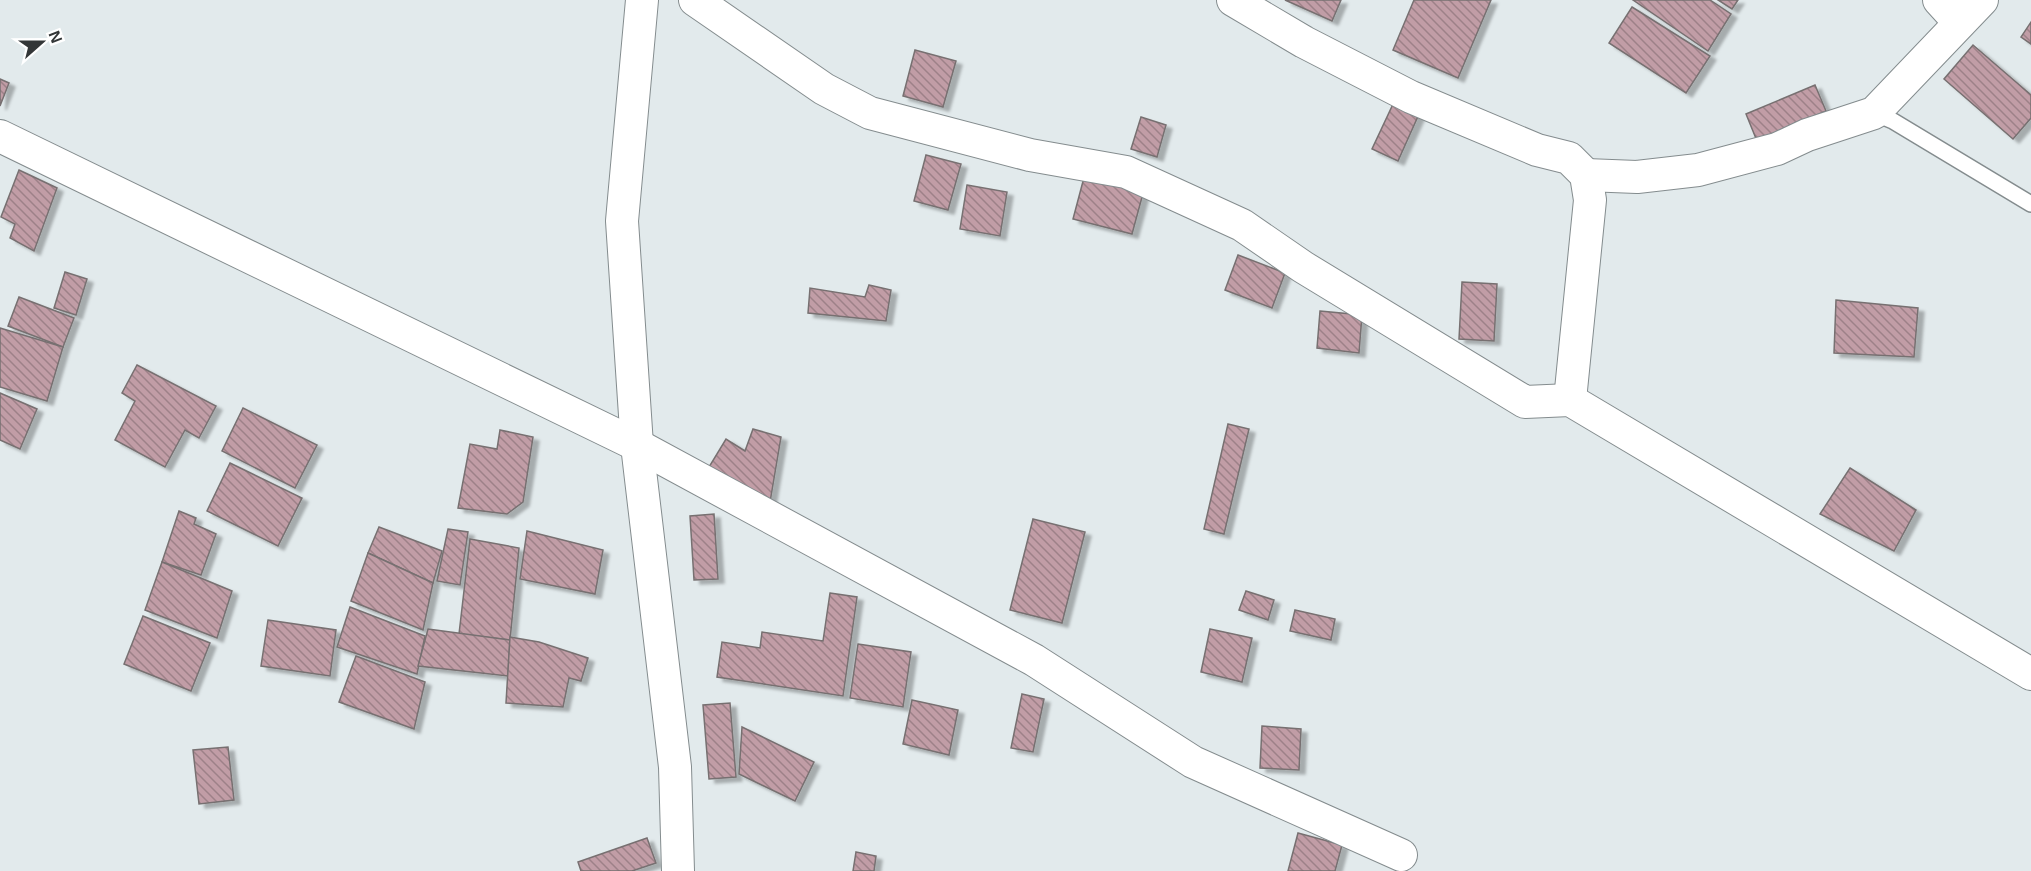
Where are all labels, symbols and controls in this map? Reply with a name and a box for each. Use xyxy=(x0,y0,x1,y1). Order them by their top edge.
north arrow xyxy=(12,12,72,72)
text: N xyxy=(46,28,66,45)

